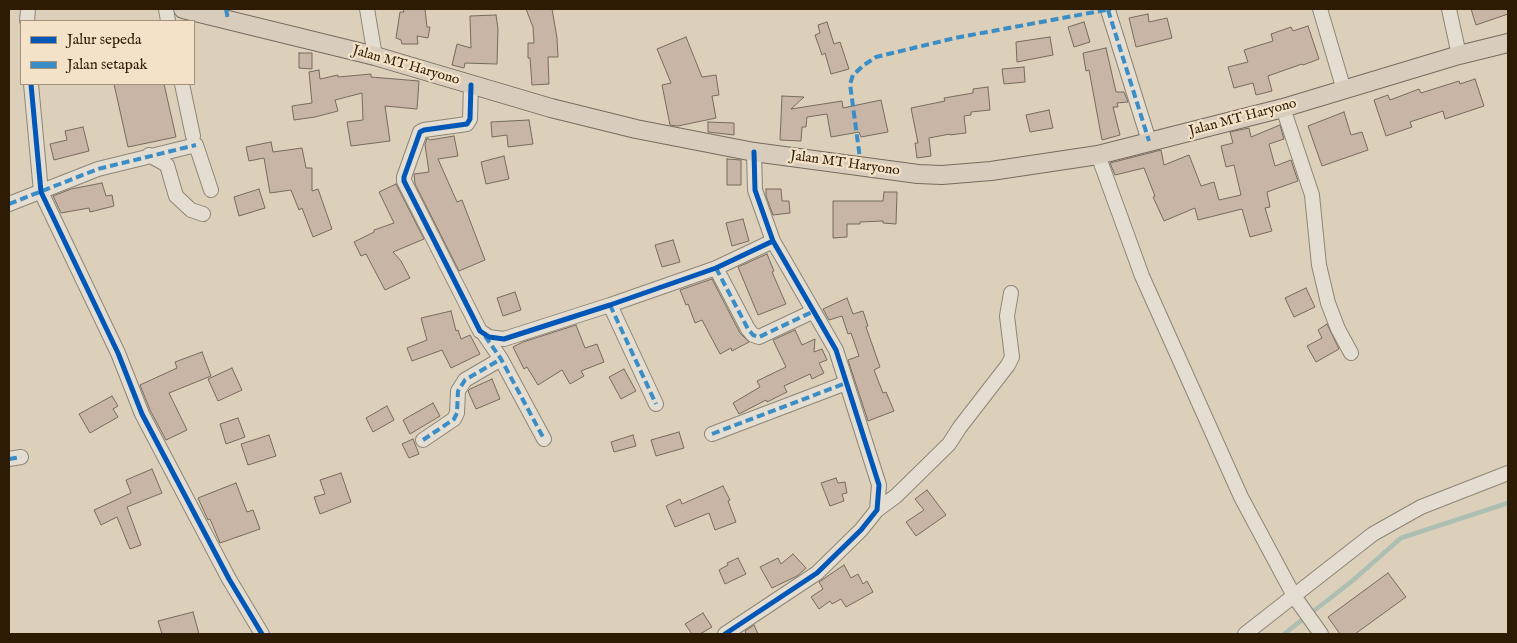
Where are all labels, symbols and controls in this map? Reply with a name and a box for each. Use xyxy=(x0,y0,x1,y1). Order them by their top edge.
legend xyxy=(20,20,195,85)
text: Jalur sepeda xyxy=(67,30,141,49)
street label: Jalan MT Haryono xyxy=(351,43,461,89)
text: Jalan setapak xyxy=(67,55,148,74)
street label: Jalan MT Haryono xyxy=(1187,96,1299,140)
street label: Jalan MT Haryono xyxy=(789,148,901,180)

